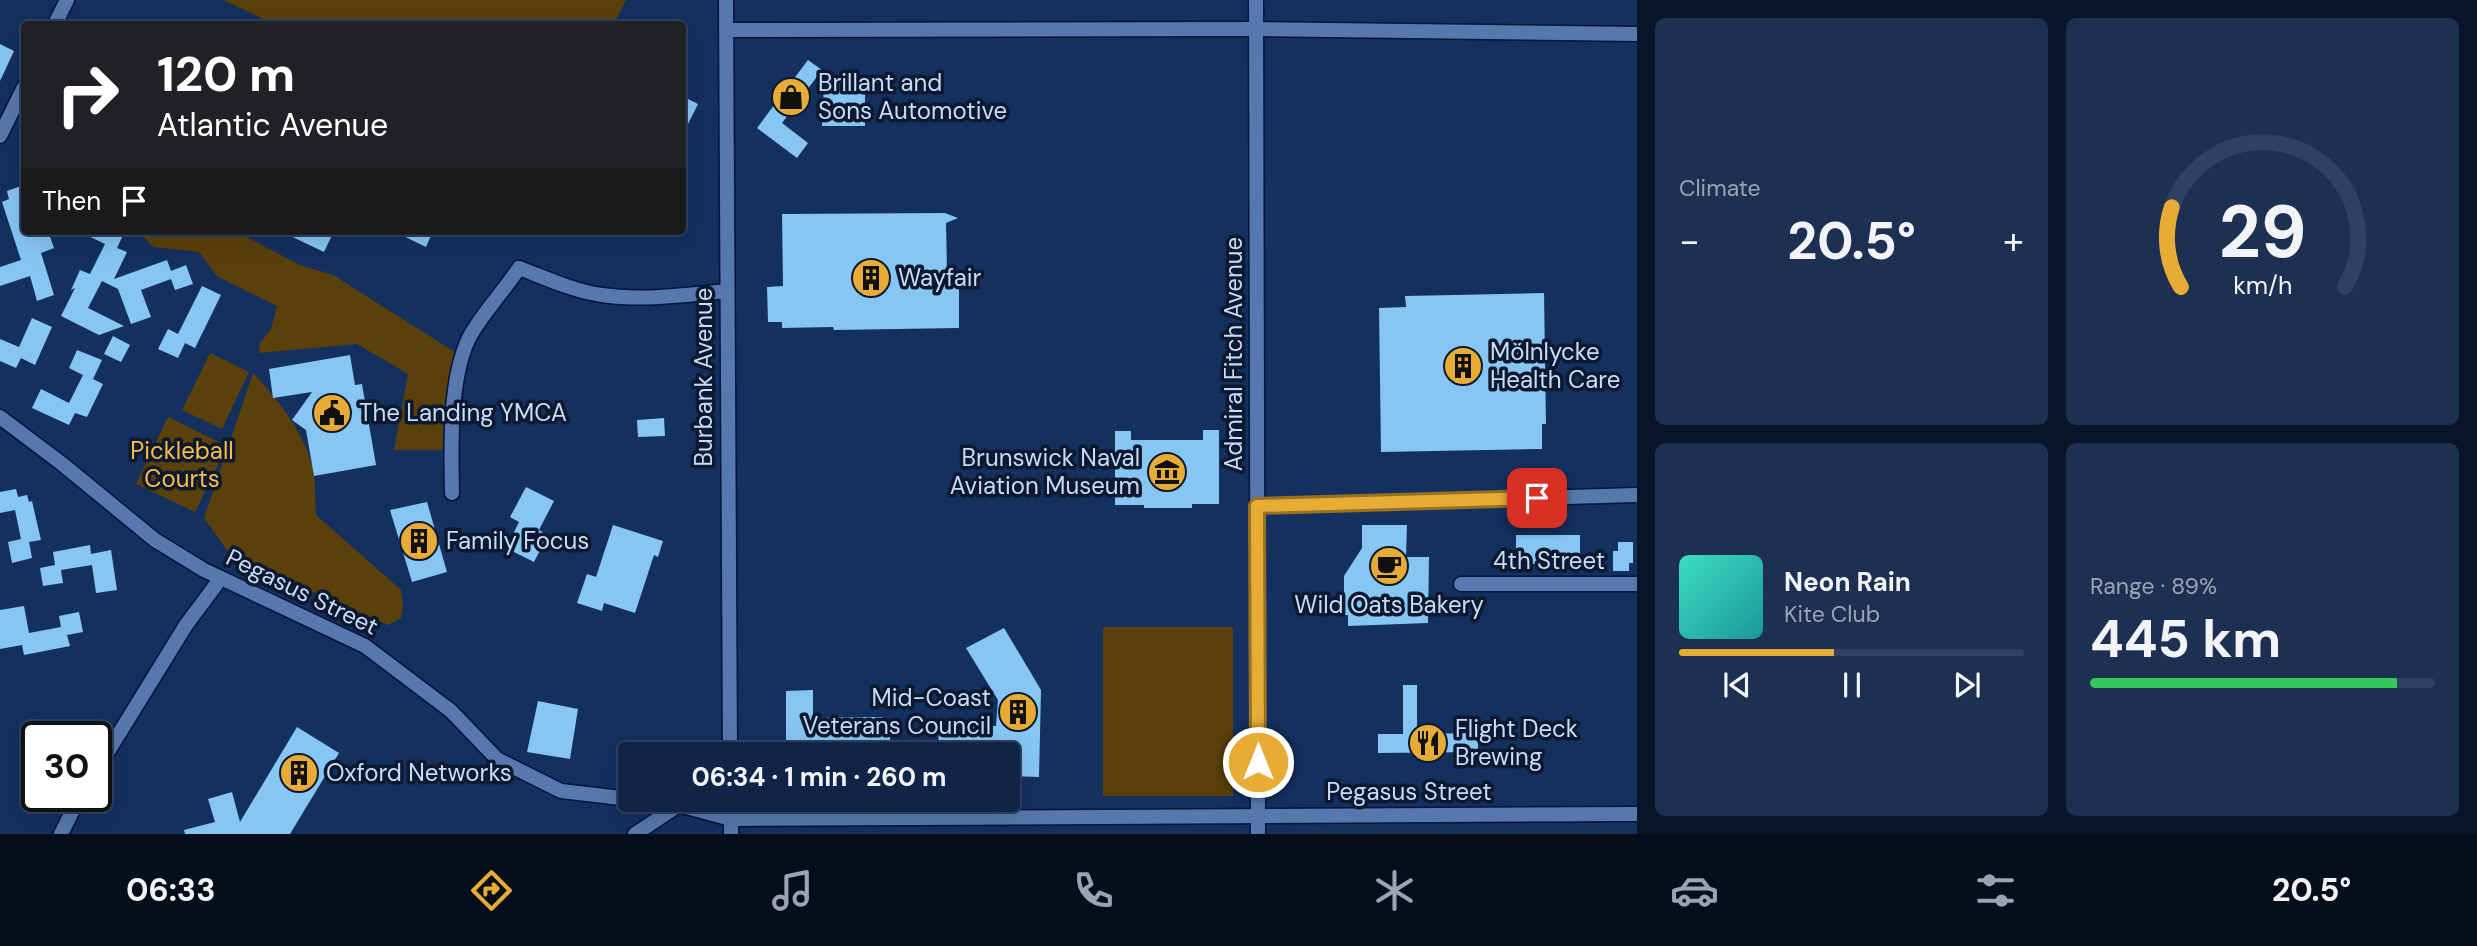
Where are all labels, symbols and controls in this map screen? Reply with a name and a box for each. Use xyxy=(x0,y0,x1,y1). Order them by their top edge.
text: 120 m xyxy=(157,42,295,106)
icon: right xyxy=(42,49,133,140)
place label: Brillant and Sons Automotive xyxy=(818,67,1007,126)
shop icon: Brillant and Sons Automotive xyxy=(770,76,812,118)
text: Atlantic Avenue xyxy=(157,104,388,146)
text: Climate xyxy=(1679,173,1761,203)
icon: arrive xyxy=(115,182,153,220)
text: Then xyxy=(42,184,101,218)
text: 29 xyxy=(2219,186,2306,281)
text: 20.5° xyxy=(1787,207,1916,275)
text: − xyxy=(1679,216,1700,266)
text: + xyxy=(2003,216,2024,266)
street label: Admiral Fitch Avenue xyxy=(1218,237,1249,471)
building icon: Wayfair xyxy=(850,257,892,299)
place label: Wayfair xyxy=(898,262,982,293)
text: km/h xyxy=(2233,269,2292,302)
street label: Burbank Avenue xyxy=(688,288,719,467)
place label: Mölnlycke Health Care xyxy=(1490,336,1620,395)
building icon: Mölnlycke Health Care xyxy=(1442,345,1484,387)
public building icon: The Landing YMCA xyxy=(311,392,353,434)
place label: The Landing YMCA xyxy=(359,397,567,428)
park label: Pickleball Courts xyxy=(130,435,234,494)
place label: Brunswick Naval Aviation Museum xyxy=(950,442,1140,501)
museum icon: Brunswick Naval Aviation Museum xyxy=(1146,451,1188,493)
pin xyxy=(1507,468,1567,528)
icon: arrive xyxy=(1518,479,1556,517)
building icon: Family Focus xyxy=(398,520,440,562)
place label: Family Focus xyxy=(446,525,589,556)
street label: Pegasus Street xyxy=(221,541,383,642)
cafe icon: Wild Oats Bakery xyxy=(1368,545,1410,587)
street label: 4th Street xyxy=(1493,545,1605,576)
text: Neon Rain xyxy=(1784,565,1911,599)
text: Range · 89% xyxy=(2090,571,2217,601)
place label: Wild Oats Bakery xyxy=(1294,589,1484,620)
text: Kite Club xyxy=(1784,599,1880,629)
text: 445 km xyxy=(2090,605,2281,673)
icon: previous xyxy=(1718,666,1756,704)
icon: pause xyxy=(1833,666,1871,704)
icon: next xyxy=(1948,666,1986,704)
place label: Mid-Coast Veterans Council xyxy=(803,682,991,741)
building icon: Mid-Coast Veterans Council xyxy=(997,691,1039,733)
place label: Flight Deck Brewing xyxy=(1455,713,1578,772)
speed limit sign: 30 xyxy=(21,721,112,812)
restaurant icon: Flight Deck Brewing xyxy=(1407,722,1449,764)
position arrow xyxy=(1221,725,1295,799)
building icon: Oxford Networks xyxy=(278,752,320,794)
place label: Oxford Networks xyxy=(326,757,512,788)
text: 06:34 · 1 min · 260 m xyxy=(691,760,947,794)
street label: Pegasus Street xyxy=(1326,776,1492,807)
icon: directions xyxy=(467,866,516,915)
icon: music xyxy=(768,866,817,915)
icon: phone xyxy=(1069,866,1118,915)
icon: climate xyxy=(1370,866,1419,915)
icon: car xyxy=(1670,866,1719,915)
icon: filters xyxy=(1971,866,2020,915)
text: 06:33 xyxy=(126,869,215,911)
text: 20.5° xyxy=(2272,869,2351,911)

